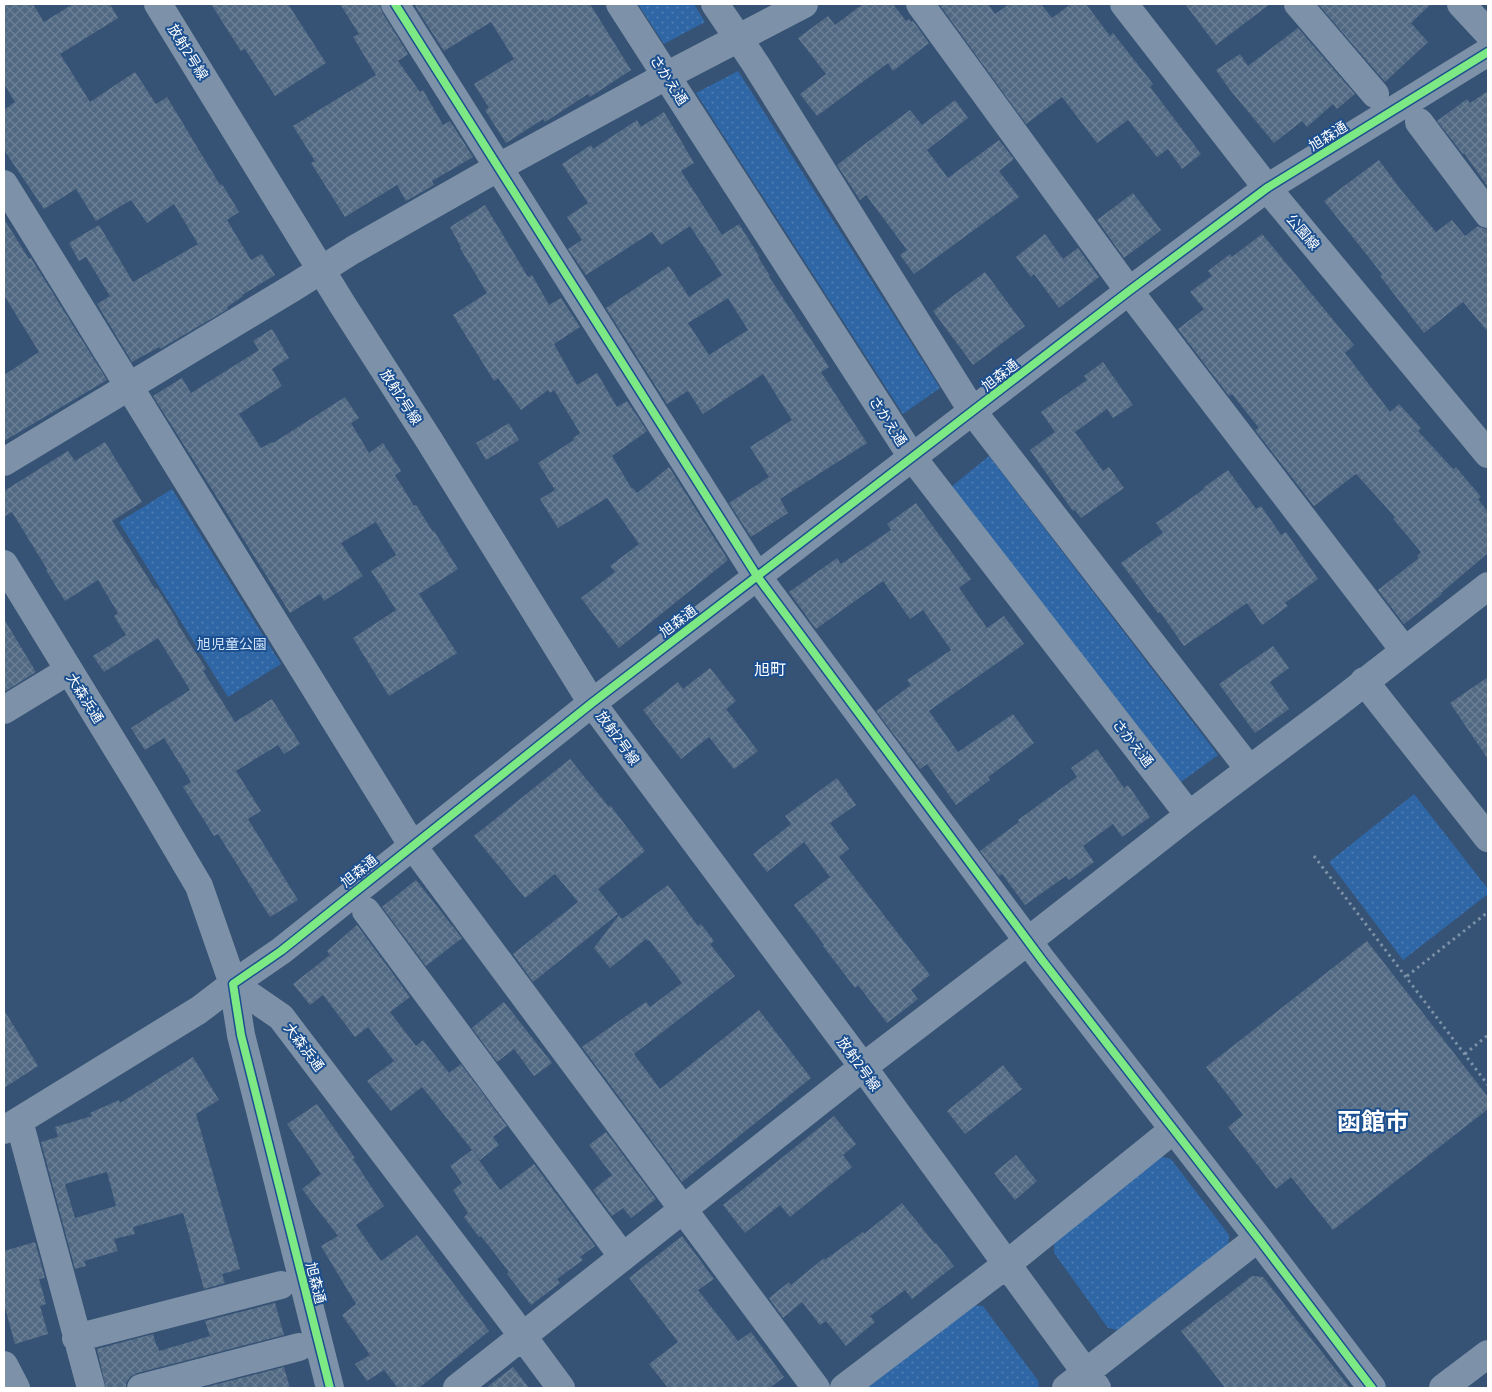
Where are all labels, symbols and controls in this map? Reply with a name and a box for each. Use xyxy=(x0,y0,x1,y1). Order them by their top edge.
street label: 放射2号線 xyxy=(165,21,211,83)
street label: さかえ通 xyxy=(647,52,691,108)
street label: 旭森通 xyxy=(1306,118,1350,154)
street label: 公園線 xyxy=(1283,211,1323,253)
street label: 旭森通 xyxy=(979,356,1021,394)
street label: 放射2号線 xyxy=(377,366,425,428)
street label: さかえ通 xyxy=(866,393,910,449)
street label: 旭森通 xyxy=(656,602,700,640)
park label: 旭児童公園 xyxy=(197,636,267,652)
district label: 旭町 xyxy=(754,660,786,678)
street label: 大森浜通 xyxy=(63,670,107,726)
street label: 放射2号線 xyxy=(593,708,643,768)
street label: さかえ通 xyxy=(1109,716,1157,770)
street label: 旭森通 xyxy=(338,852,380,890)
street label: 大森浜通 xyxy=(281,1020,327,1074)
street label: 放射2号線 xyxy=(834,1034,884,1094)
district label: 函館市 xyxy=(1337,1108,1409,1135)
street label: 旭森通 xyxy=(303,1261,329,1305)

